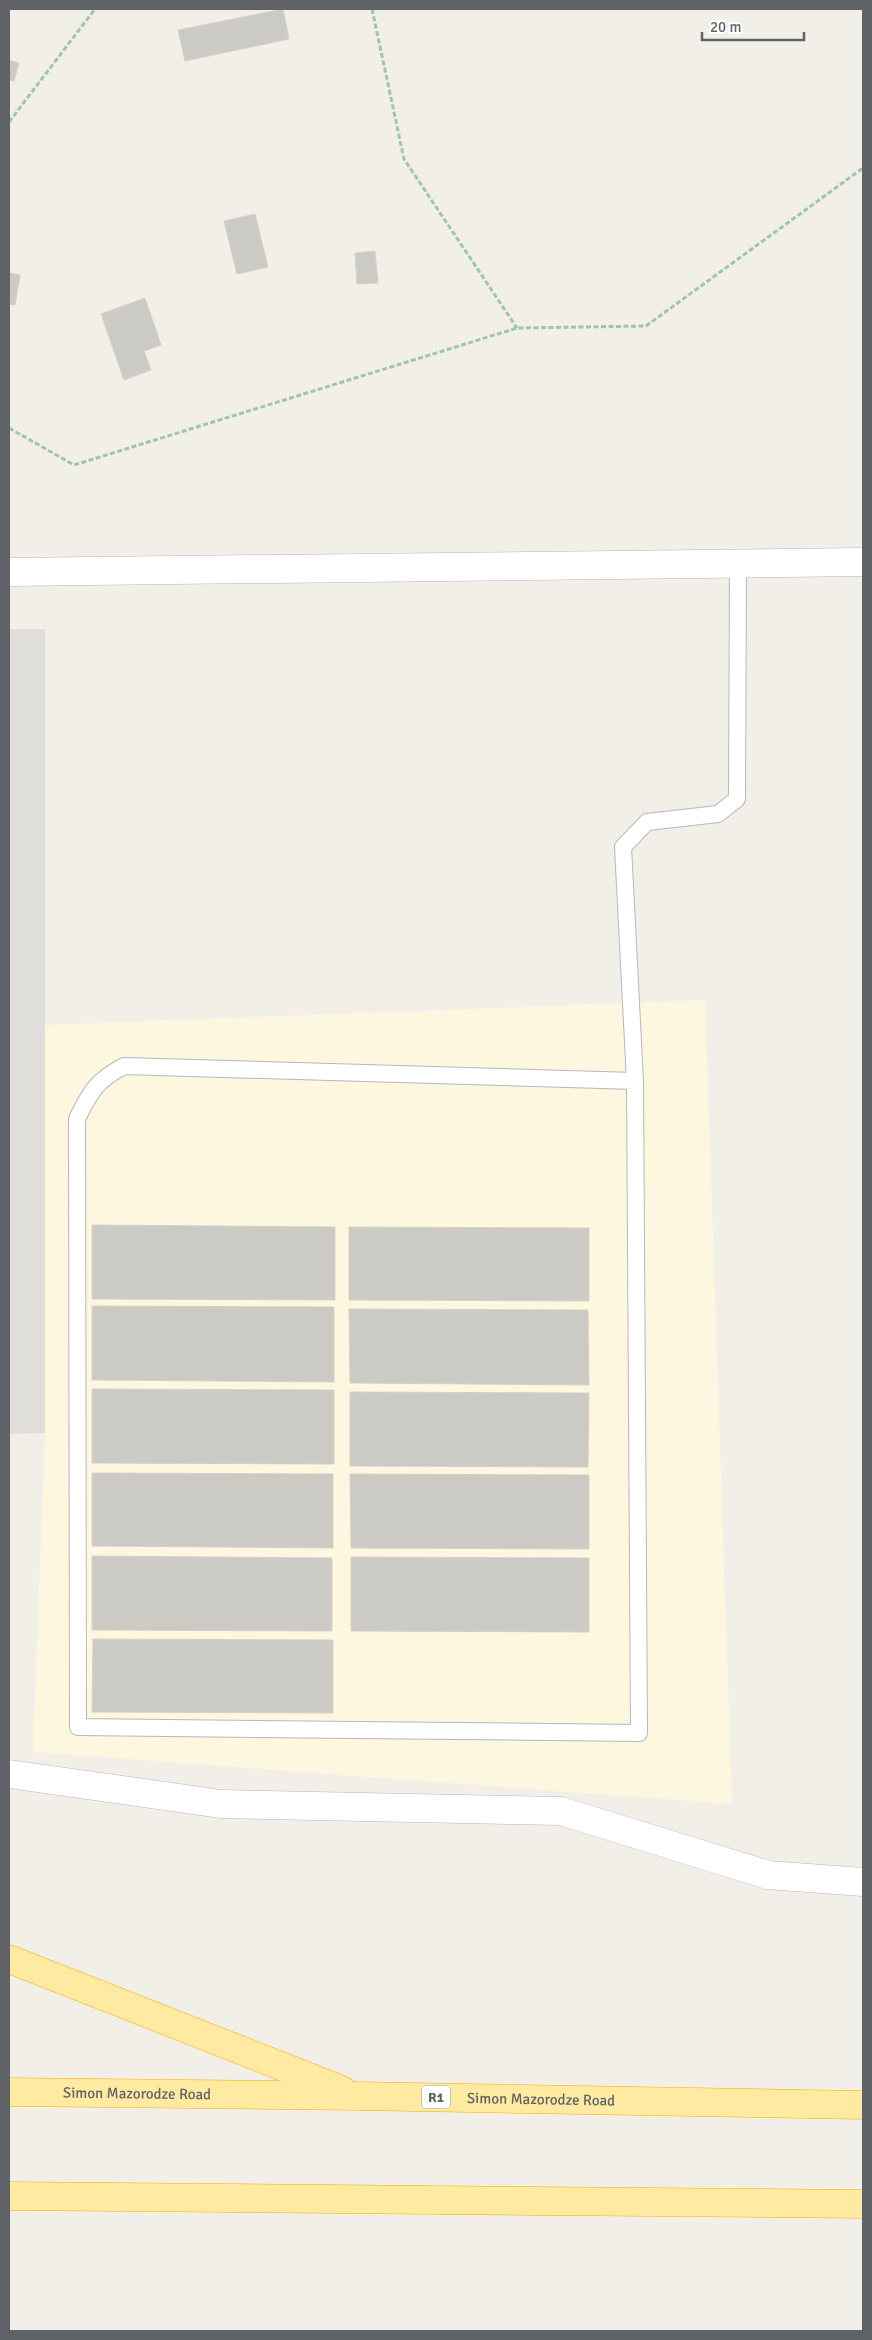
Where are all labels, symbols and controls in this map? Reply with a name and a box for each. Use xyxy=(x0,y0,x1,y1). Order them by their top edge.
scale bar xyxy=(702,10,804,42)
text: 20 m xyxy=(710,18,741,36)
street label: Simon Mazorodze Road xyxy=(63,2084,211,2103)
road number: R1 xyxy=(422,2086,450,2108)
street label: Simon Mazorodze Road xyxy=(467,2089,615,2110)

